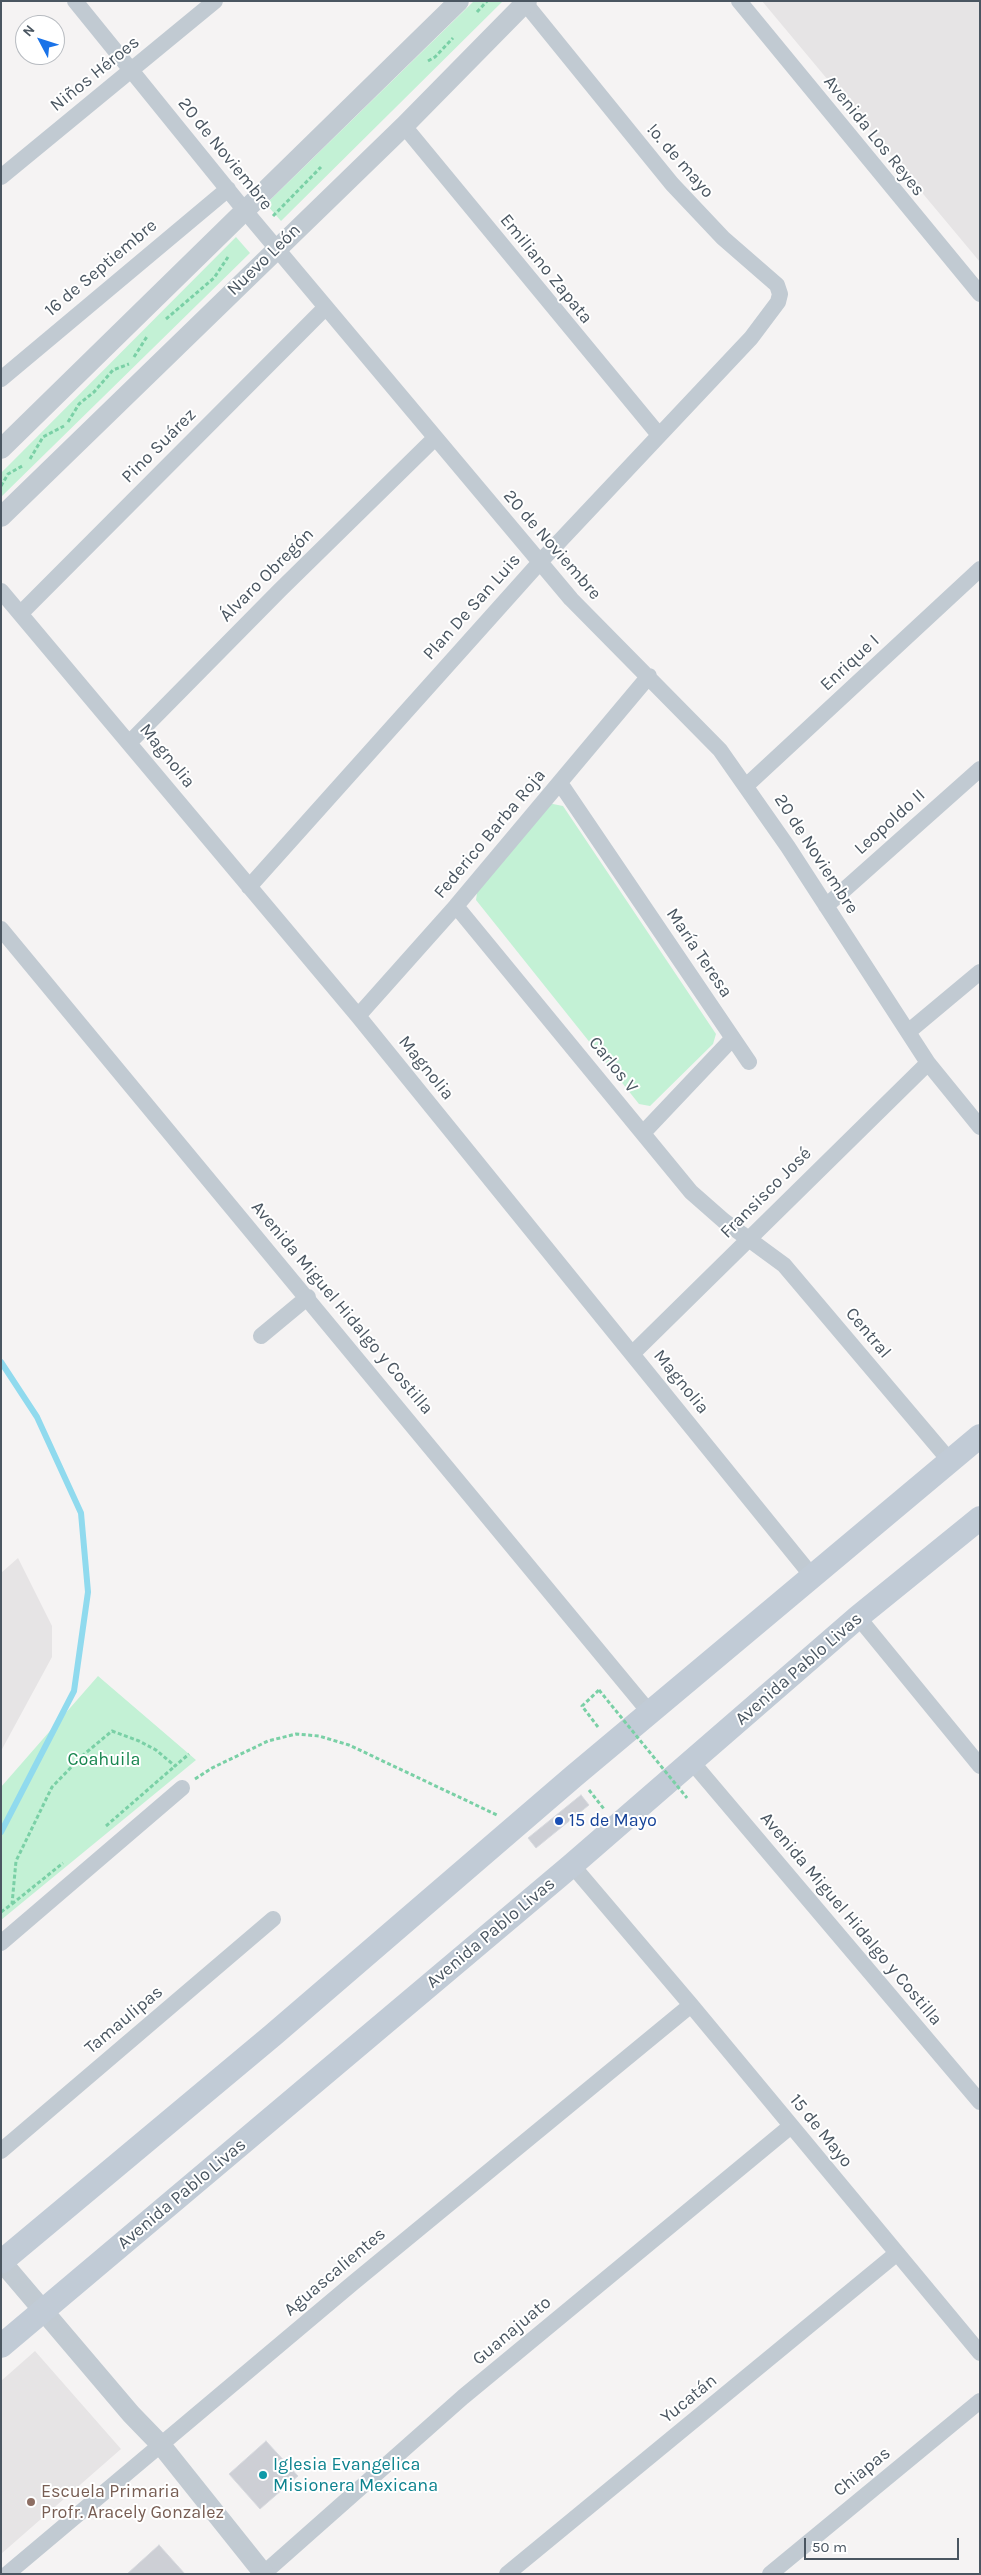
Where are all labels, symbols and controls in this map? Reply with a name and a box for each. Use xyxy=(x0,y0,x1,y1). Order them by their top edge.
north arrow xyxy=(15,15,65,65)
text: N xyxy=(19,21,39,40)
street label: Niños Héroes xyxy=(46,31,144,117)
street label: Avenida Los Reyes xyxy=(819,71,929,201)
street label: 20 de Noviembre xyxy=(173,93,277,215)
street label: !o. de mayo xyxy=(642,119,718,203)
street label: Emiliano Zapata xyxy=(495,210,597,328)
street label: 16 de Septiembre xyxy=(40,215,162,321)
street label: Nuevo León xyxy=(223,220,305,300)
street label: Pino Suárez xyxy=(117,404,201,488)
street label: 20 de Noviembre xyxy=(498,486,606,604)
street label: Álvaro Obregón xyxy=(216,524,318,626)
street label: Plan De San Luis xyxy=(419,549,525,665)
street label: Enrique I xyxy=(816,630,884,696)
street label: Magnolia xyxy=(135,720,199,792)
street label: Federico Barba Roja xyxy=(430,765,550,903)
street label: Leopoldo II xyxy=(850,785,930,859)
street label: 20 de Noviembre xyxy=(769,790,863,918)
street label: María Teresa xyxy=(661,904,737,1002)
street label: Magnolia xyxy=(394,1032,458,1104)
street label: Carlos V xyxy=(584,1032,642,1098)
street label: Fransisco José xyxy=(716,1143,816,1243)
street label: Avenida Miguel Hidalgo y Costilla xyxy=(246,1197,438,1419)
street label: Central xyxy=(841,1303,895,1363)
street label: Magnolia xyxy=(649,1346,713,1418)
street label: Avenida Pablo Livas xyxy=(731,1608,867,1730)
park label: Coahuila xyxy=(68,1749,140,1771)
street label: Avenida Miguel Hidalgo y Costilla xyxy=(755,1808,947,2030)
place label: 15 de Mayo xyxy=(569,1810,657,1832)
marker: 15 de Mayo xyxy=(553,1815,565,1827)
street label: Avenida Pablo Livas xyxy=(422,1873,560,1993)
street label: Tamaulipas xyxy=(81,1981,167,2059)
street label: 15 de Mayo xyxy=(785,2090,857,2172)
street label: Avenida Pablo Livas xyxy=(113,2134,251,2254)
street label: Aguascalientes xyxy=(280,2223,390,2321)
street label: Guanajuato xyxy=(468,2292,556,2370)
street label: Yucatán xyxy=(656,2370,722,2428)
street label: Chiapas xyxy=(829,2443,895,2501)
place label: Iglesia Evangelica Misionera Mexicana xyxy=(273,2454,438,2496)
marker: Iglesia Evangelica Misionera Mexicana xyxy=(257,2469,269,2481)
place label: Escuela Primaria Profr. Aracely Gonzalez xyxy=(41,2481,224,2524)
marker: Escuela Primaria Profr. Aracely Gonzalez xyxy=(25,2496,37,2508)
scale bar xyxy=(806,2528,961,2560)
text: 50 m xyxy=(812,2538,847,2556)

